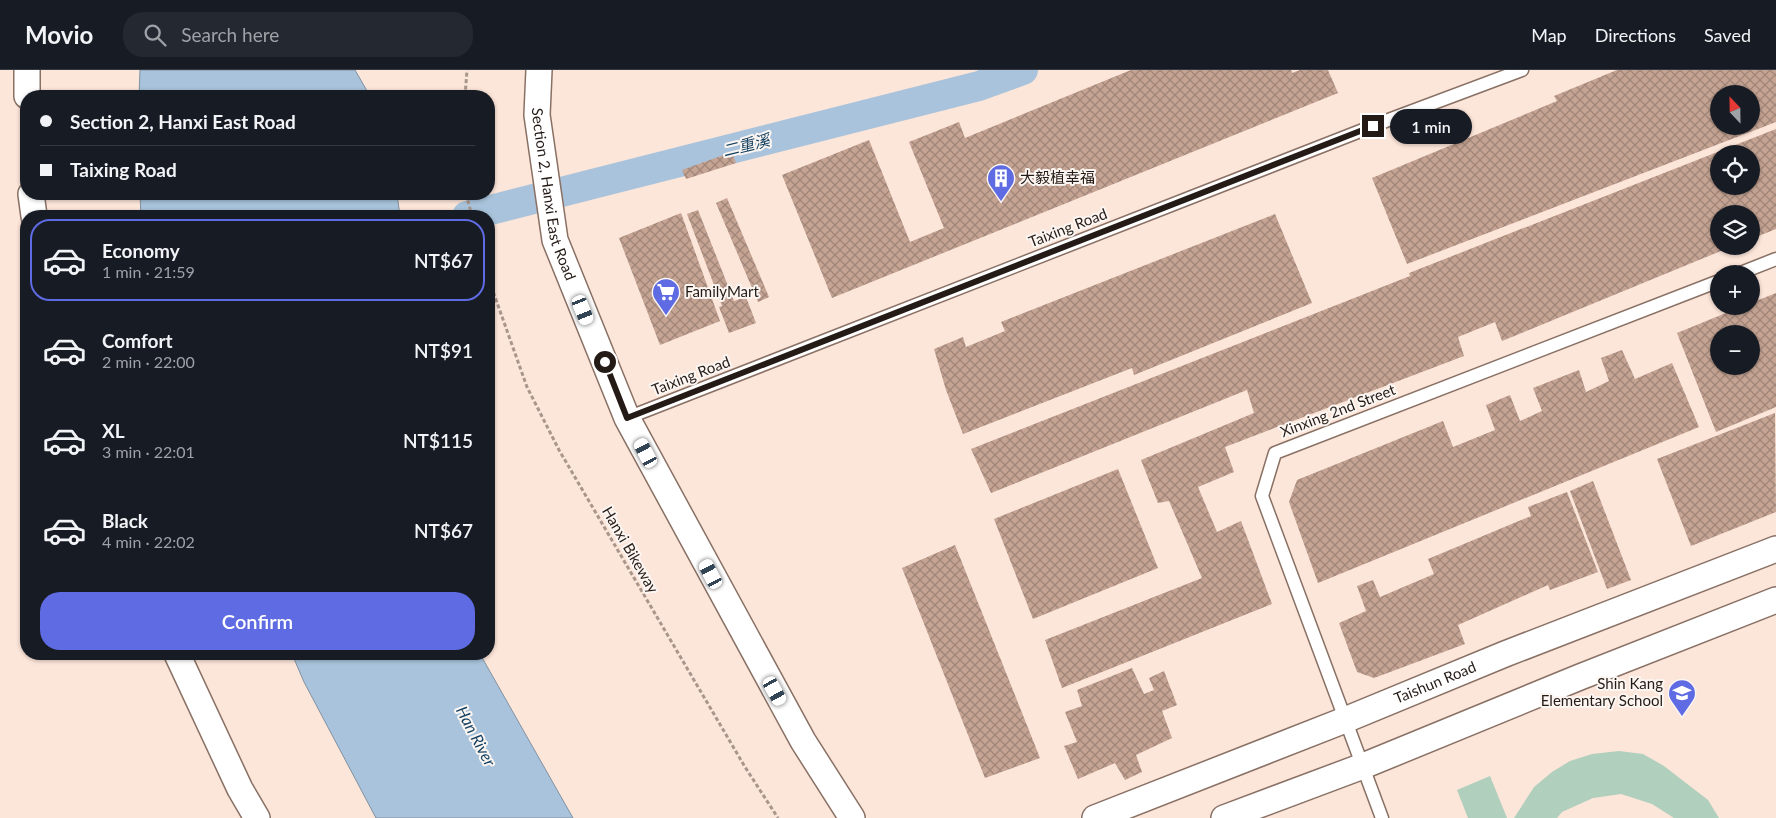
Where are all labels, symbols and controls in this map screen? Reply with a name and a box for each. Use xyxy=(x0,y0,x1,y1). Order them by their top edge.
search box xyxy=(123,12,473,57)
text: Movio xyxy=(25,20,93,49)
icon: search xyxy=(141,21,169,49)
text: Search here xyxy=(181,23,279,46)
text: Map xyxy=(1531,24,1567,46)
text: Directions xyxy=(1595,24,1676,46)
text: Saved xyxy=(1704,24,1751,46)
north arrow xyxy=(1710,85,1760,135)
map controls xyxy=(1710,85,1760,375)
street label: Section 2, Hanxi East Road xyxy=(529,107,580,283)
callout: 1 min xyxy=(1390,108,1473,144)
text: Section 2, Hanxi East Road xyxy=(70,110,296,133)
route end xyxy=(1362,115,1384,137)
text: 1 min xyxy=(1411,117,1451,136)
water label: 二重溪 xyxy=(720,129,773,160)
button: locate xyxy=(1710,145,1760,195)
text: Taixing Road xyxy=(70,158,177,181)
building icon: 大毅植幸福 xyxy=(986,163,1016,202)
place label: 大毅植幸福 xyxy=(1020,168,1095,186)
street label: Taixing Road xyxy=(1026,204,1109,250)
button: layers xyxy=(1710,205,1760,255)
icon: car xyxy=(42,238,87,283)
text: Economy xyxy=(102,239,180,262)
text: NT$67 xyxy=(414,249,473,272)
text: 1 min · 21:59 xyxy=(102,262,195,281)
button: + xyxy=(1710,265,1760,315)
supermarket icon: FamilyMart xyxy=(651,277,681,316)
place label: FamilyMart xyxy=(685,282,760,300)
car xyxy=(570,293,595,327)
button: − xyxy=(1710,325,1760,375)
icon: car xyxy=(42,328,87,373)
text: Comfort xyxy=(102,329,173,352)
text: NT$91 xyxy=(414,339,473,362)
route start xyxy=(594,351,616,373)
text: 2 min · 22:00 xyxy=(102,352,195,371)
street label: Taixing Road xyxy=(649,352,732,398)
street label: Xinxing 2nd Street xyxy=(1278,380,1398,440)
icon: car xyxy=(42,418,87,463)
text: XL xyxy=(102,419,125,442)
text: NT$115 xyxy=(403,429,473,452)
car xyxy=(632,436,659,470)
text: 3 min · 22:01 xyxy=(102,442,195,461)
street label: Hanxi Bikeway xyxy=(599,503,663,596)
icon: car xyxy=(42,508,87,553)
text: Black xyxy=(102,509,148,532)
text: NT$67 xyxy=(414,519,473,542)
text: 4 min · 22:02 xyxy=(102,532,195,551)
car xyxy=(697,557,724,591)
button: Confirm xyxy=(40,592,475,650)
street label: Taishun Road xyxy=(1391,657,1478,707)
car xyxy=(761,674,788,708)
place label: Shin Kang Elementary School xyxy=(1541,674,1663,709)
school or university icon: Shin Kang Elementary School xyxy=(1667,678,1697,717)
water label: Han River xyxy=(453,703,500,769)

